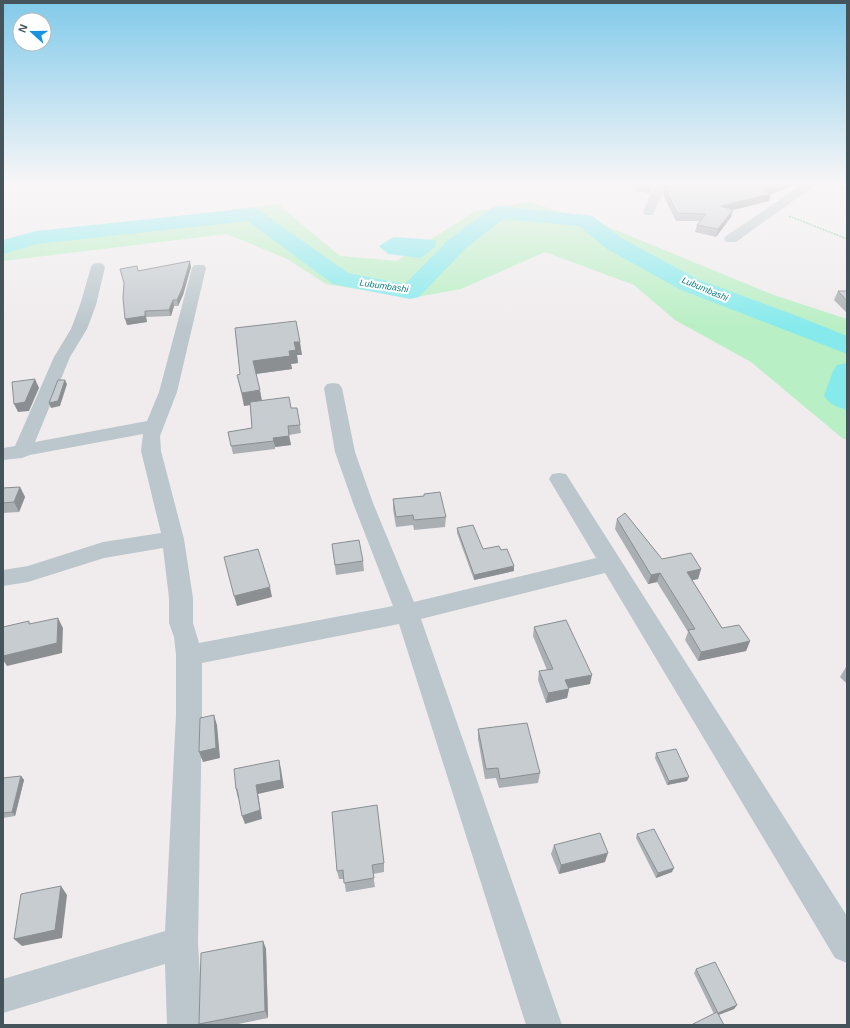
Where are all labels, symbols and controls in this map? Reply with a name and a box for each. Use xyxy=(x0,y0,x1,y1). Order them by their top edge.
north arrow xyxy=(12,12,52,52)
text: N xyxy=(16,23,30,34)
water label: Lubumbashi xyxy=(680,275,730,304)
water label: Lubumbashi xyxy=(359,278,410,295)

